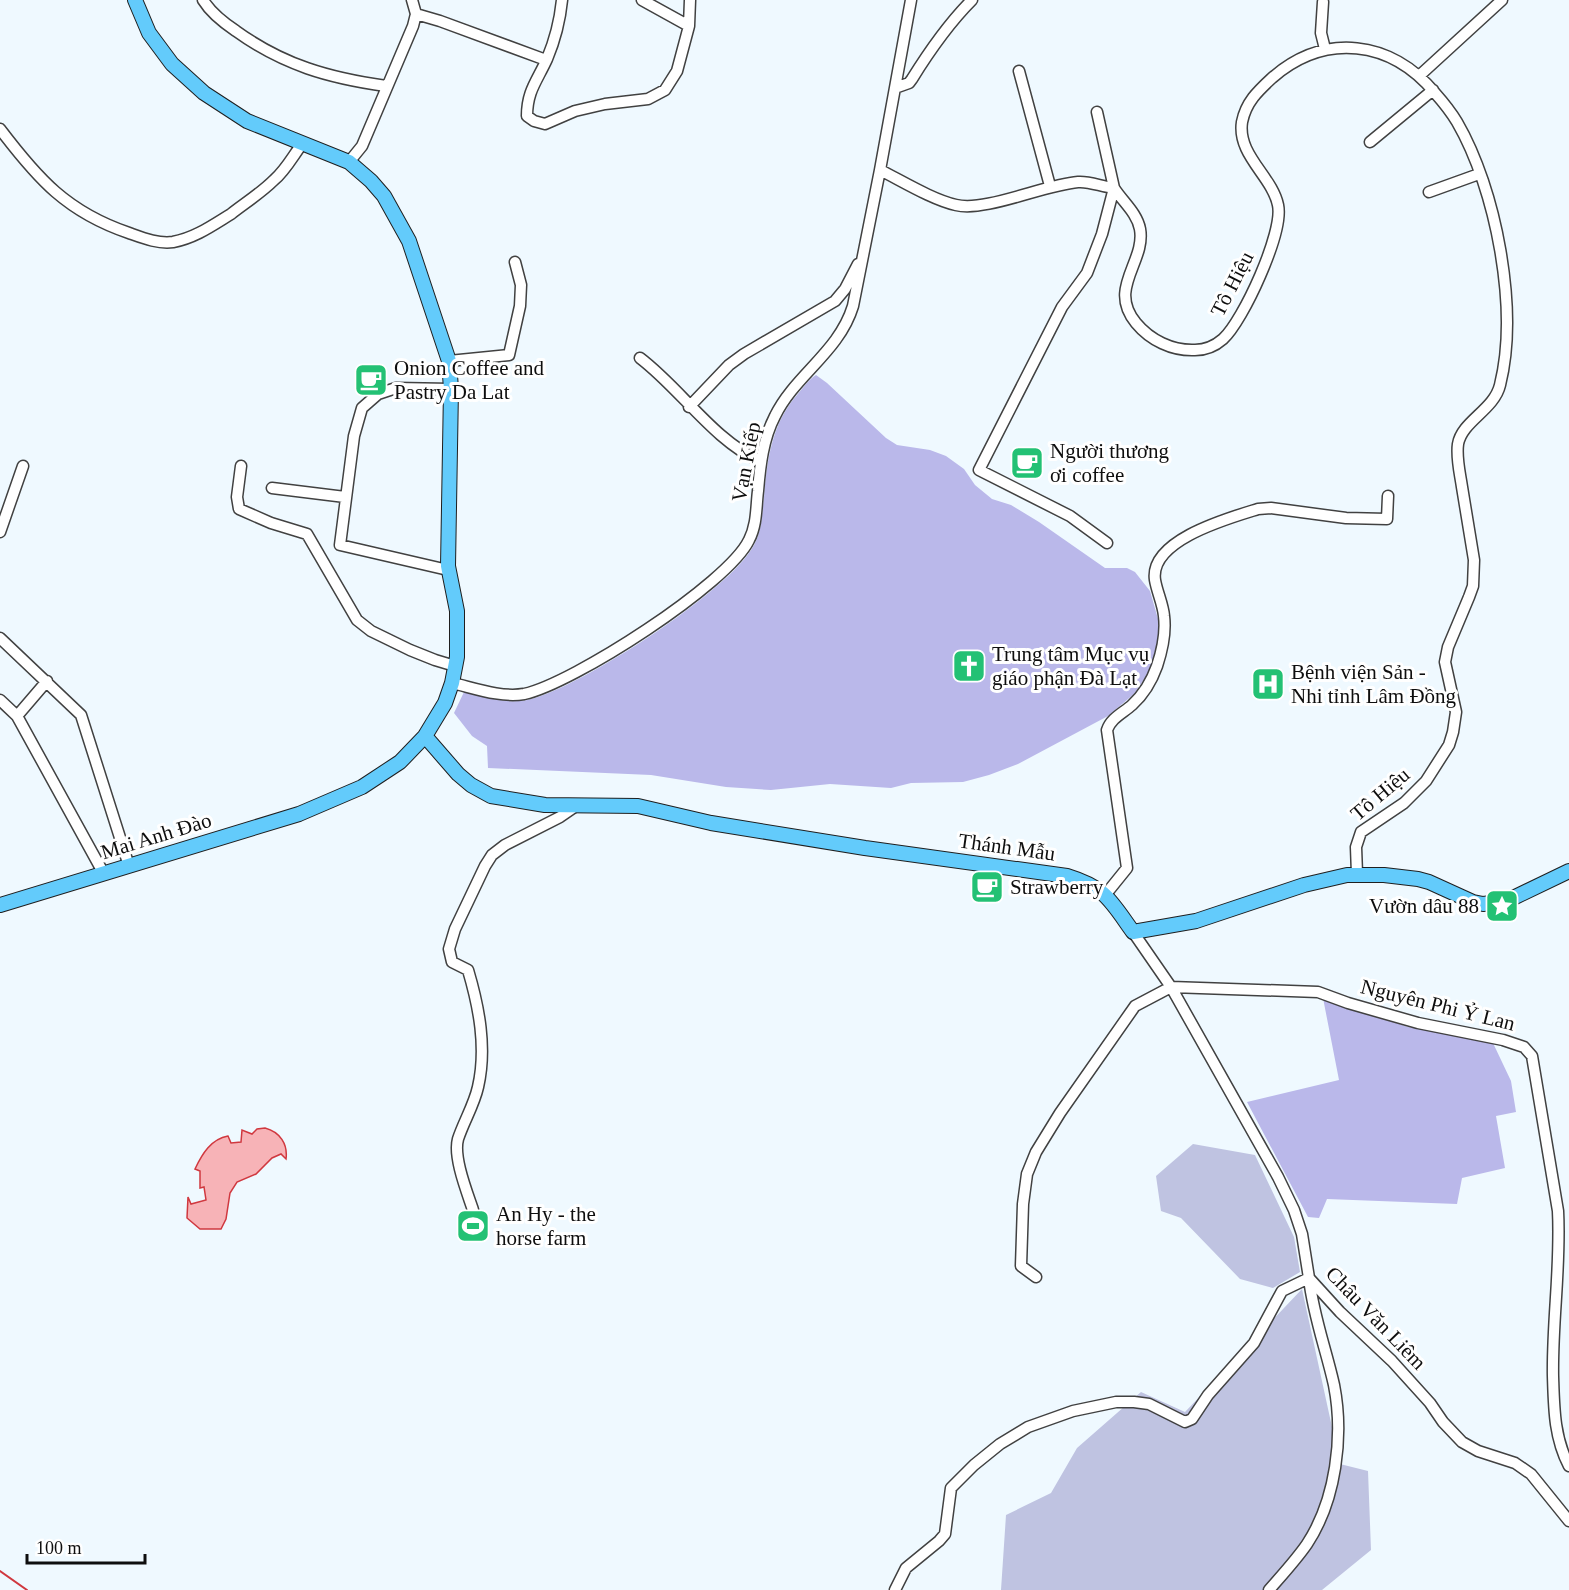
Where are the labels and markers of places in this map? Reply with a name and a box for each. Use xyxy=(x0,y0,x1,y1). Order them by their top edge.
place label: Onion Coffee and Pastry Da Lat xyxy=(394,356,545,404)
cafe icon: Onion Coffee and Pastry Da Lat xyxy=(353,362,389,398)
place label: Người thương ơi coffee xyxy=(1050,439,1170,487)
cafe icon: Người thương ơi coffee xyxy=(1009,445,1045,481)
place label: Trung tâm Mục vụ giáo phận Đà Lạt xyxy=(992,642,1150,690)
church icon: Trung tâm Mục vụ giáo phận Đà Lạt xyxy=(951,648,987,684)
place label: Bệnh viện Sản - Nhi tỉnh Lâm Đồng xyxy=(1291,660,1457,708)
hospital icon: Bệnh viện Sản - Nhi tỉnh Lâm Đồng xyxy=(1250,666,1286,702)
cafe icon: Strawberry xyxy=(969,869,1005,905)
place label: Strawberry xyxy=(1010,875,1104,899)
place icon: Vườn dâu 88 xyxy=(1484,888,1520,924)
place label: Vườn dâu 88 xyxy=(1369,894,1479,918)
place label: An Hy - the horse farm xyxy=(496,1202,596,1250)
sports icon: An Hy - the horse farm xyxy=(455,1208,491,1244)

